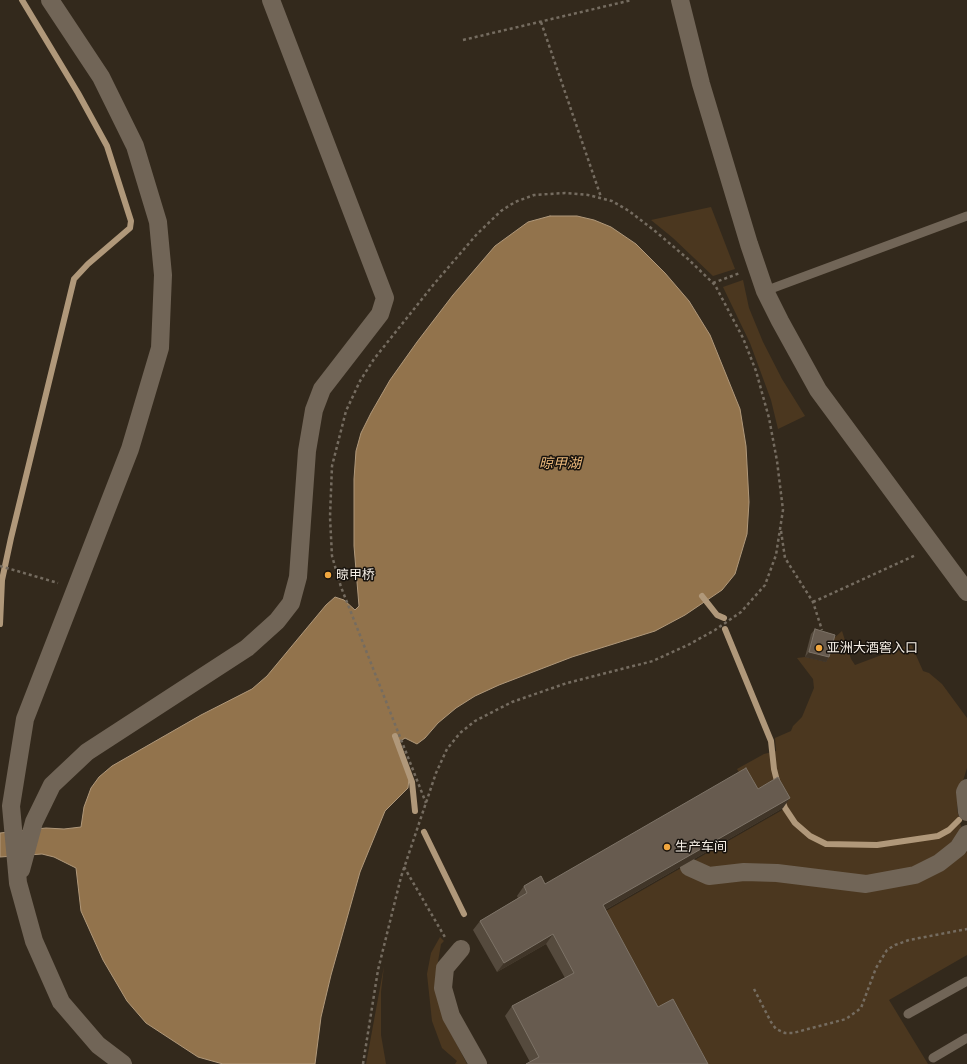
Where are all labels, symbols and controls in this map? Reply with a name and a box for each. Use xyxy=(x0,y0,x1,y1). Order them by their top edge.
water label: 晾甲湖 xyxy=(539,456,581,472)
place label: 晾甲桥 xyxy=(336,567,375,583)
marker: 晾甲桥 xyxy=(323,570,333,580)
place label: 亚洲大酒窖入口 xyxy=(827,640,918,656)
marker: 亚洲大酒窖入口 xyxy=(814,643,824,653)
place label: 生产车间 xyxy=(675,839,727,855)
marker: 生产车间 xyxy=(662,842,672,852)

